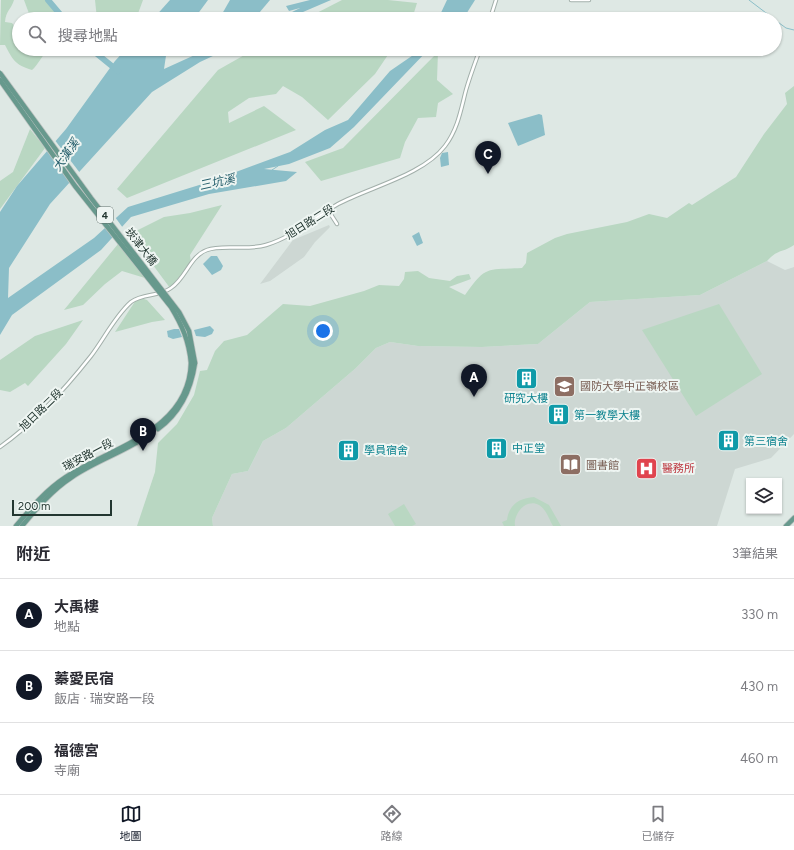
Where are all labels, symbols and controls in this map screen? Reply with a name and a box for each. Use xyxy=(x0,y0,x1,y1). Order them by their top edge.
search box xyxy=(12,12,782,56)
icon: search xyxy=(26,23,48,45)
text: 搜尋地點 xyxy=(58,27,118,45)
water label: 大漢溪 xyxy=(50,135,83,174)
pin: C xyxy=(475,141,501,174)
water label: 三坑溪 xyxy=(198,171,238,193)
street label: 旭日路二段 xyxy=(283,202,337,242)
road number: 4 xyxy=(97,207,113,223)
street label: 崁津大橋 xyxy=(122,226,160,268)
your location xyxy=(313,321,333,341)
pin: A xyxy=(461,364,487,397)
building icon: 研究大樓 xyxy=(513,365,539,391)
school or university icon: 國防大學中正嶺校區 xyxy=(551,373,577,399)
place label: 國防大學中正嶺校區 xyxy=(580,380,679,393)
street label: 旭日路二段 xyxy=(17,386,65,434)
place label: 研究大樓 xyxy=(504,392,548,405)
building icon: 第一教學大樓 xyxy=(546,402,572,428)
place label: 第一教學大樓 xyxy=(574,409,640,422)
pin: B xyxy=(130,418,156,451)
building icon: 第三宿舍 xyxy=(716,428,742,454)
building icon: 中正堂 xyxy=(484,435,510,461)
place label: 第三宿舍 xyxy=(744,435,788,448)
street label: 瑞安路一段 xyxy=(61,436,115,474)
building icon: 學員宿舍 xyxy=(336,437,362,463)
place label: 中正堂 xyxy=(512,442,545,455)
place label: 學員宿舍 xyxy=(364,444,408,457)
library icon: 圖書館 xyxy=(557,452,583,478)
hospital icon: 醫務所 xyxy=(633,455,659,481)
place label: 圖書館 xyxy=(586,459,619,472)
place label: 醫務所 xyxy=(662,462,695,475)
map controls xyxy=(746,478,782,514)
button: layers xyxy=(746,478,782,514)
scale bar xyxy=(12,498,112,517)
text: 200 m xyxy=(18,500,50,513)
text: 附近 xyxy=(16,544,50,564)
text: 3筆結果 xyxy=(732,546,778,561)
text: 大禹樓 xyxy=(54,598,99,616)
text: A xyxy=(24,607,34,622)
text: 330 m xyxy=(741,607,778,622)
text: 地點 xyxy=(54,619,80,634)
text: 蓁愛民宿 xyxy=(54,670,114,688)
text: B xyxy=(25,679,33,694)
text: 430 m xyxy=(740,679,778,694)
text: 飯店 · 瑞安路一段 xyxy=(54,691,155,706)
text: 福德宮 xyxy=(54,742,99,760)
text: C xyxy=(24,751,34,766)
text: 460 m xyxy=(740,751,778,766)
text: 寺廟 xyxy=(54,763,80,778)
tab: 地圖 xyxy=(120,803,142,843)
tab: 路線 xyxy=(381,803,403,843)
tab: 已儲存 xyxy=(642,803,675,843)

